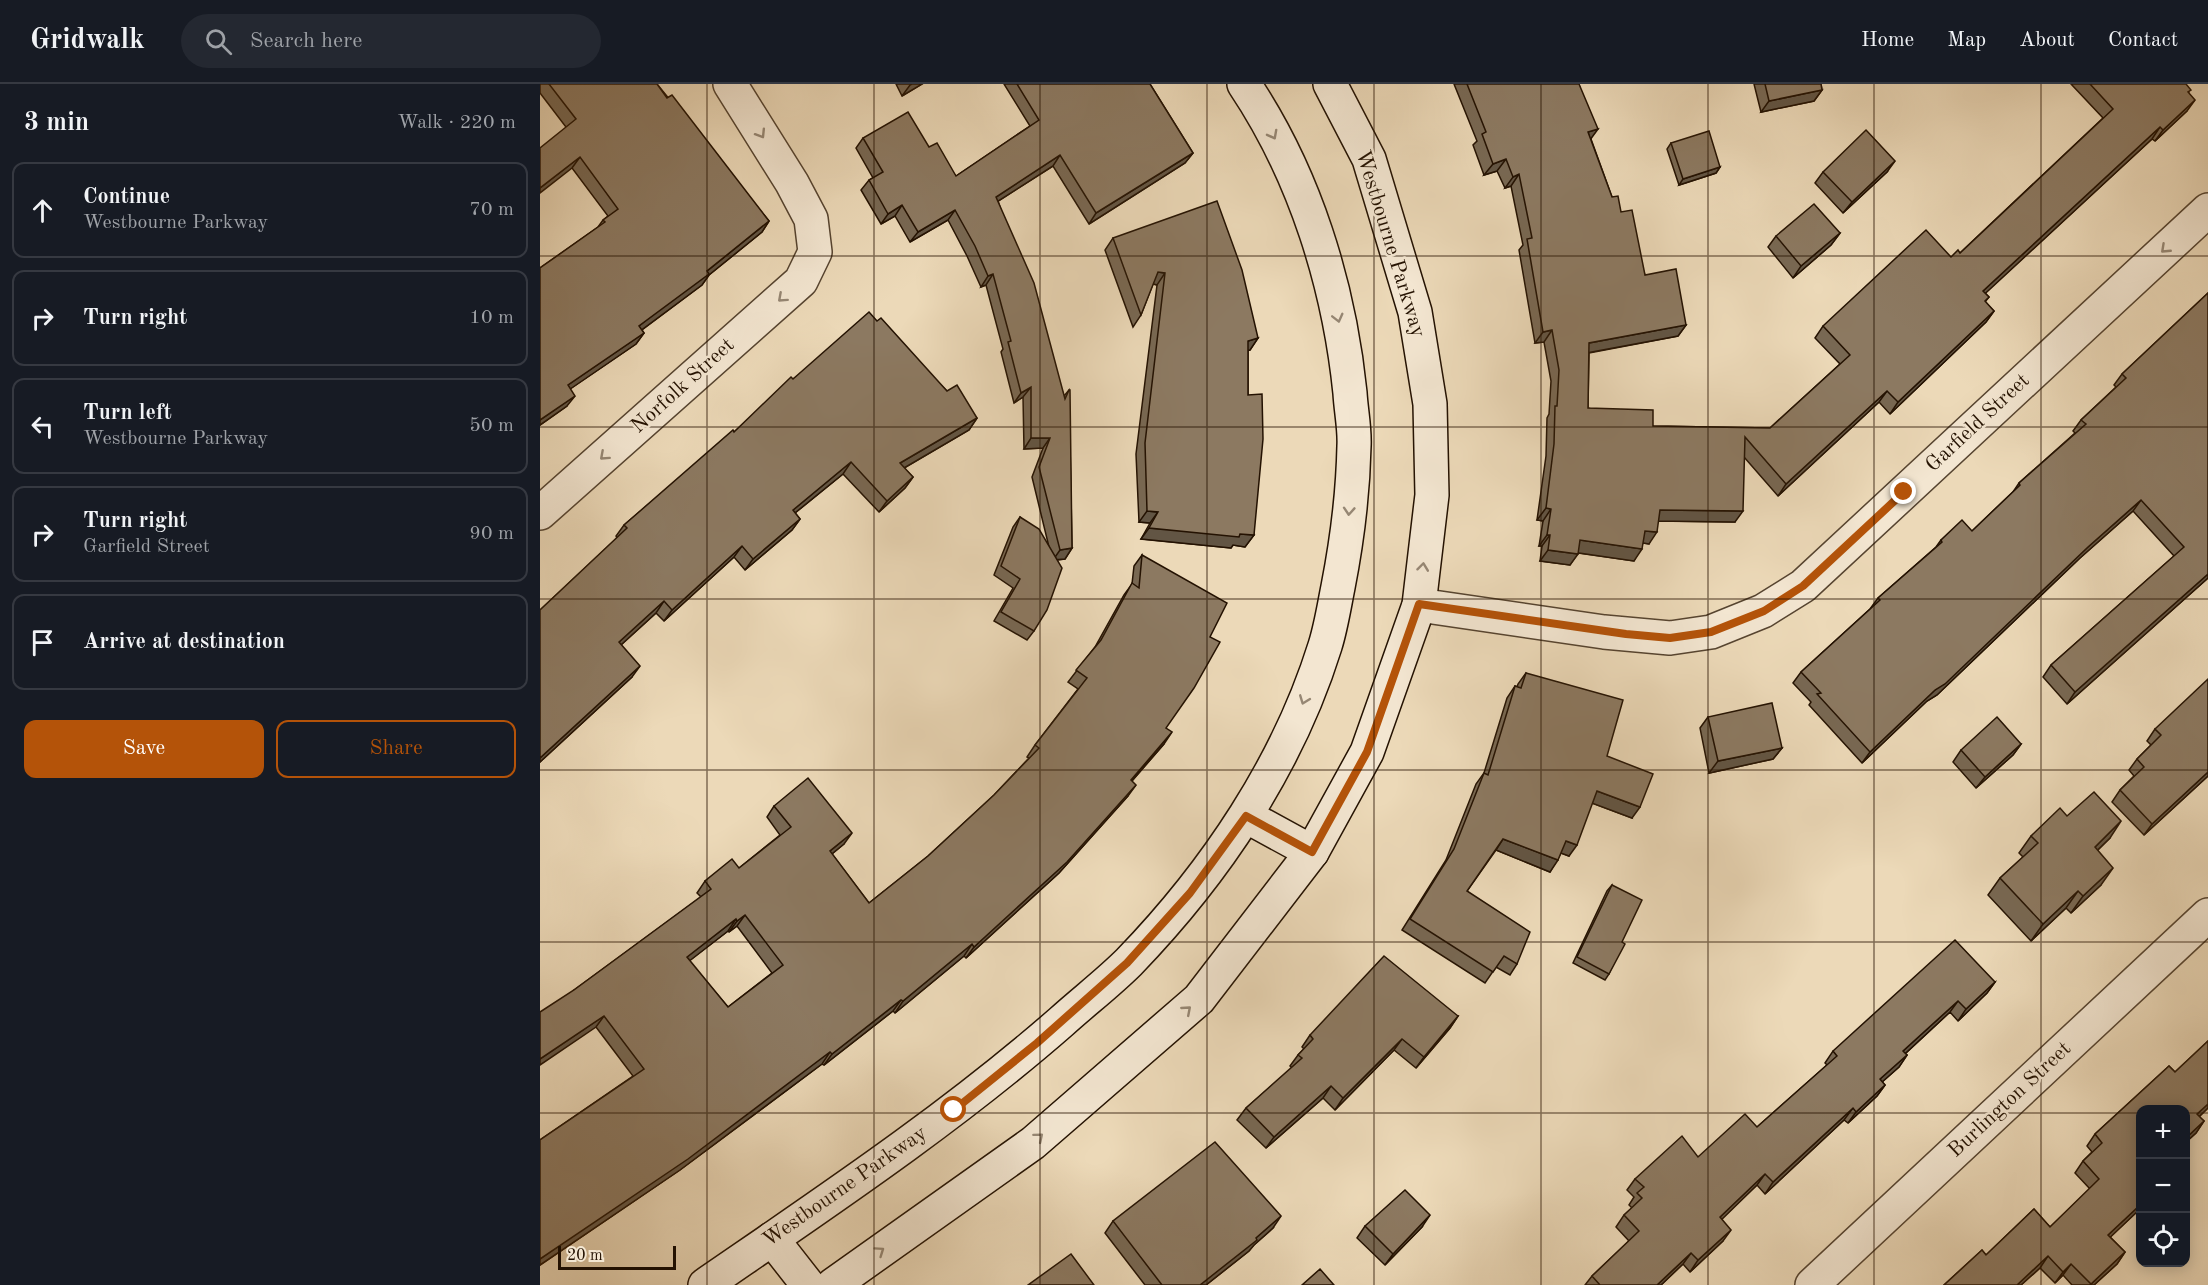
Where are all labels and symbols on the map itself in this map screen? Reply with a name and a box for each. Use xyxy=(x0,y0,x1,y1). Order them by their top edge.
one-way arrow xyxy=(754,127,765,138)
one-way arrow xyxy=(1266,128,1277,139)
street label: Westbourne Parkway xyxy=(1352,148,1428,340)
one-way arrow xyxy=(2161,242,2172,253)
one-way arrow xyxy=(778,291,788,302)
one-way arrow xyxy=(1330,312,1343,322)
street label: Norfolk Street xyxy=(627,334,739,438)
street label: Garfield Street xyxy=(1922,370,2034,476)
one-way arrow xyxy=(601,449,611,460)
route end xyxy=(1890,478,1916,504)
one-way arrow xyxy=(1343,507,1356,516)
one-way arrow xyxy=(1417,563,1429,572)
one-way arrow xyxy=(1299,694,1311,705)
one-way arrow xyxy=(1180,1006,1191,1017)
street label: Burlington Street xyxy=(1945,1038,2075,1162)
route start xyxy=(940,1096,966,1122)
street label: Westbourne Parkway xyxy=(759,1123,931,1251)
one-way arrow xyxy=(1032,1134,1043,1145)
scale bar xyxy=(558,1243,676,1270)
one-way arrow xyxy=(874,1247,885,1258)

